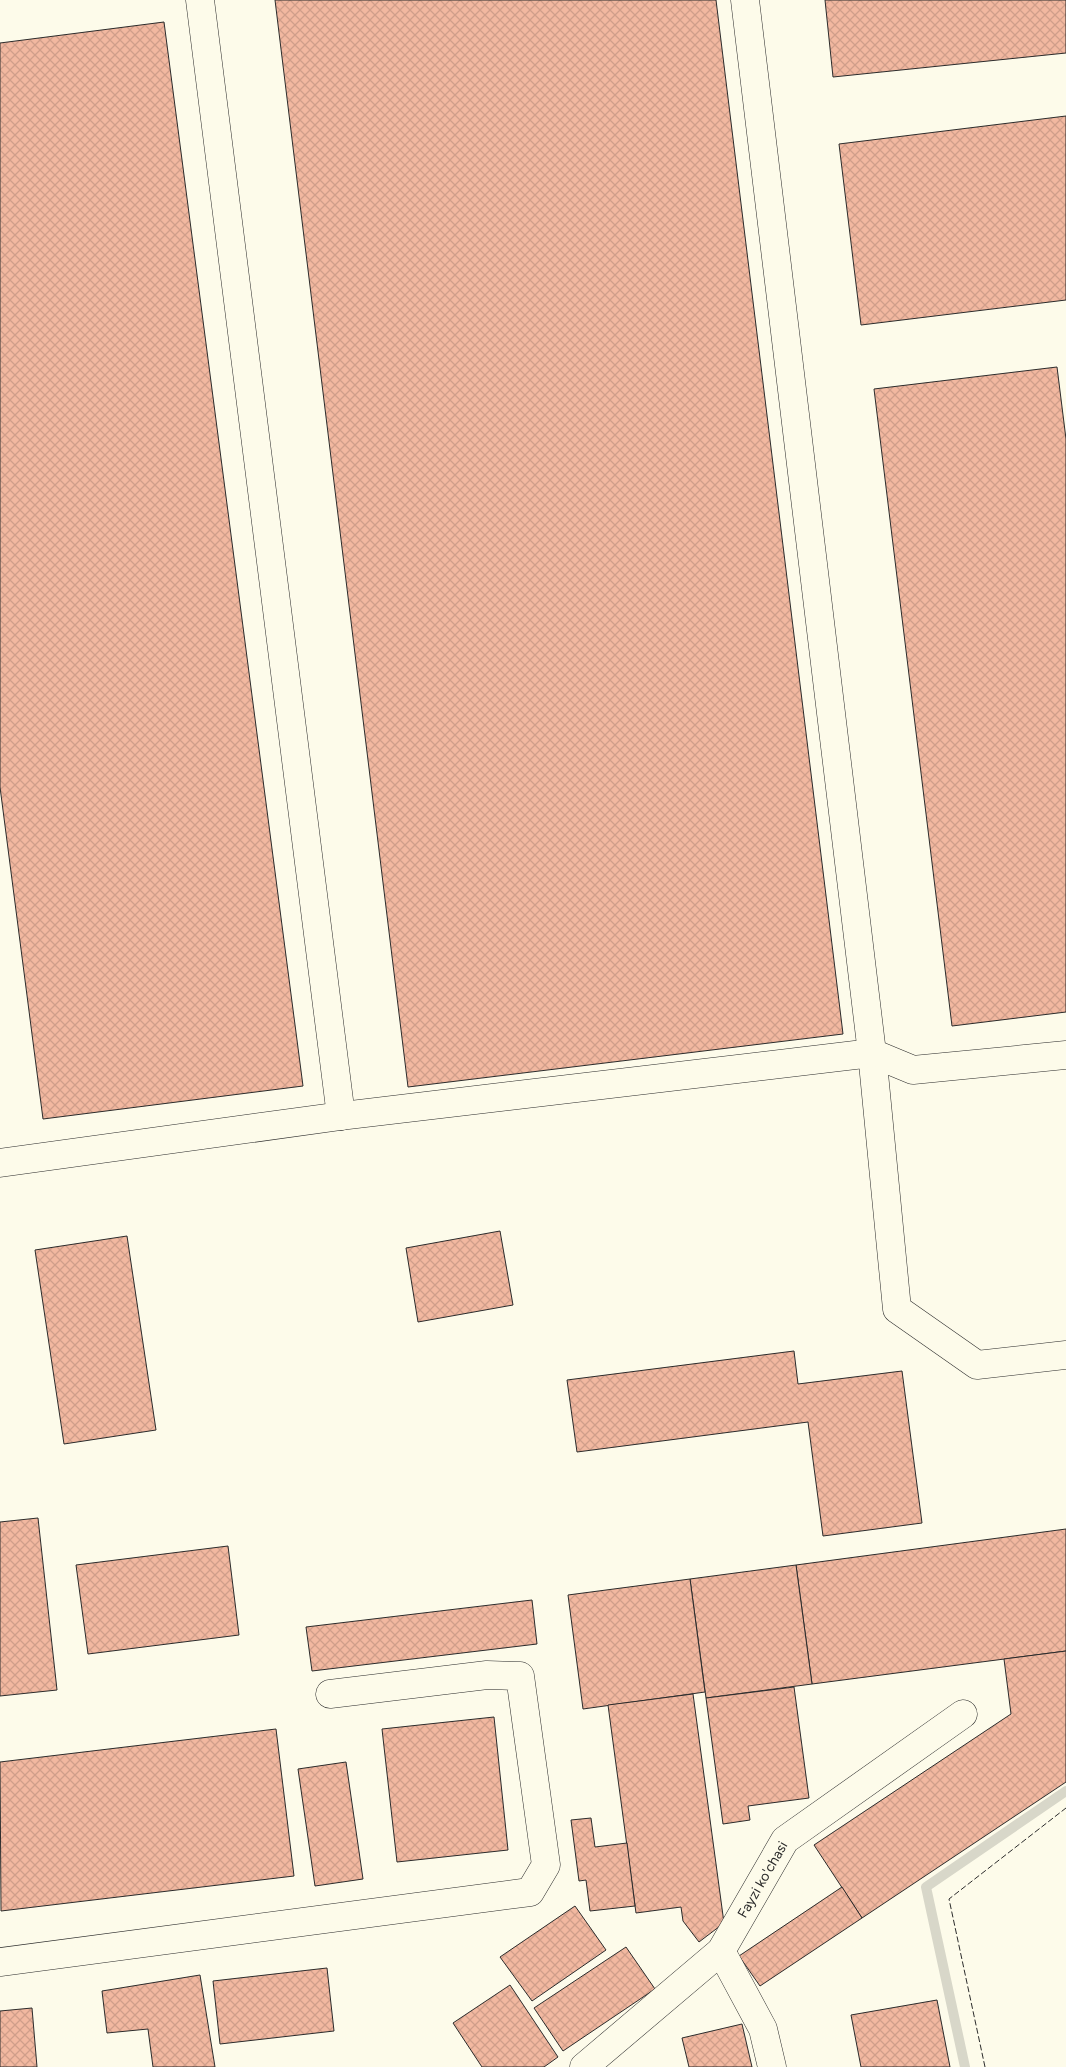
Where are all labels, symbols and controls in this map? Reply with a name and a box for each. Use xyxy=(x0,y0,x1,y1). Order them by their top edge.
street label: Fayzi ko'chasi xyxy=(734,1838,791,1921)

